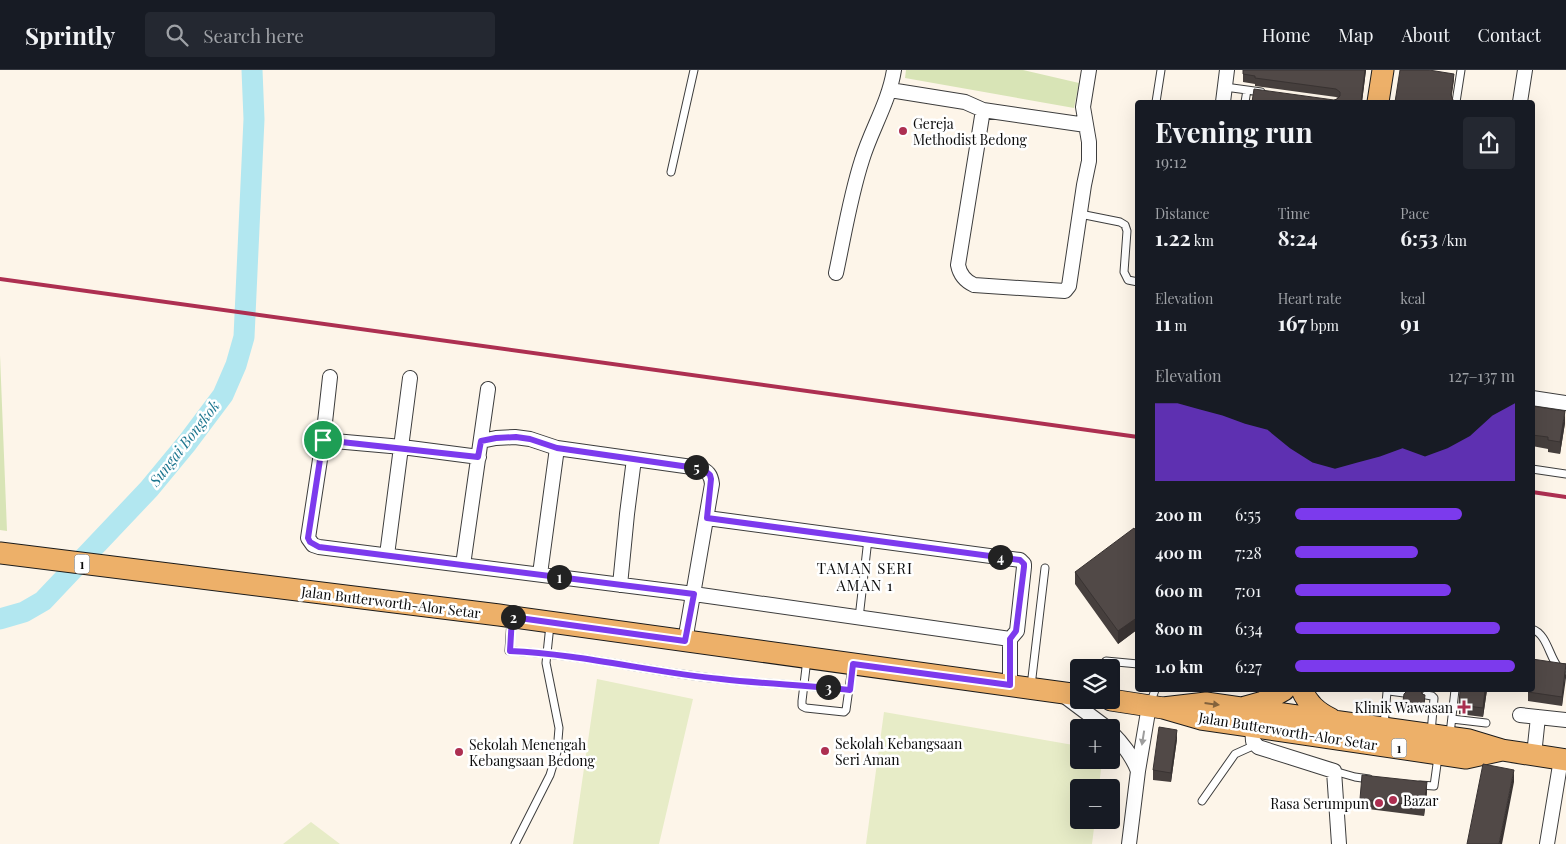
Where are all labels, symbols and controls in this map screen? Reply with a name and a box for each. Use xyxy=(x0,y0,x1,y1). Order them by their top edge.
search box xyxy=(145,12,495,57)
text: Sprintly xyxy=(25,19,115,51)
icon: search xyxy=(163,21,191,49)
text: Search here xyxy=(203,22,304,48)
text: Home xyxy=(1262,23,1310,47)
text: Map xyxy=(1338,23,1373,47)
text: About xyxy=(1401,23,1450,47)
text: Contact xyxy=(1478,23,1541,47)
text: Evening run xyxy=(1155,113,1313,150)
place label: Gereja Methodist Bedong xyxy=(913,114,1027,149)
button: share xyxy=(1463,117,1515,169)
marker: Gereja Methodist Bedong xyxy=(897,125,909,137)
text: 19:12 xyxy=(1155,151,1187,172)
text: Distance xyxy=(1155,204,1210,223)
text: Time xyxy=(1278,204,1310,223)
text: Pace xyxy=(1400,204,1429,223)
text: 1.22 xyxy=(1155,223,1191,251)
text: 8:24 xyxy=(1278,223,1318,251)
text: 6:53 xyxy=(1400,223,1438,251)
text: km xyxy=(1191,231,1214,250)
text: /km xyxy=(1438,231,1467,250)
text: Elevation xyxy=(1155,289,1213,308)
text: Heart rate xyxy=(1278,289,1342,308)
text: kcal xyxy=(1400,289,1425,308)
text: 11 xyxy=(1155,308,1171,336)
text: 167 xyxy=(1278,308,1307,336)
text: 91 xyxy=(1400,308,1420,336)
text: m xyxy=(1171,316,1187,335)
text: bpm xyxy=(1307,316,1339,335)
text: Elevation xyxy=(1155,365,1222,386)
text: 127–137 m xyxy=(1449,365,1515,386)
water label: Sungai Bongkok xyxy=(144,396,224,491)
pin xyxy=(302,419,344,461)
icon: arrive xyxy=(309,426,337,454)
pin: 5 xyxy=(684,454,708,480)
text: 5 xyxy=(693,458,700,477)
text: 200 m xyxy=(1155,504,1202,525)
text: 6:55 xyxy=(1235,504,1261,525)
text: 400 m xyxy=(1155,542,1202,563)
text: 7:28 xyxy=(1235,542,1262,563)
pin: 4 xyxy=(988,544,1012,570)
text: 4 xyxy=(997,548,1004,567)
road number: 1 xyxy=(74,554,90,574)
district label: TAMAN SERI AMAN 1 xyxy=(817,558,913,595)
pin: 1 xyxy=(546,564,572,590)
text: 1 xyxy=(557,568,562,587)
text: 600 m xyxy=(1155,580,1203,601)
text: 7:01 xyxy=(1235,580,1261,601)
street label: Jalan Butterworth-Alor Setar xyxy=(299,581,483,623)
pin: 2 xyxy=(500,604,526,630)
text: 2 xyxy=(510,608,517,627)
text: 800 m xyxy=(1155,618,1203,639)
text: 6:34 xyxy=(1235,618,1263,639)
text: 1.0 km xyxy=(1155,656,1203,677)
text: 6:27 xyxy=(1235,656,1262,677)
map controls xyxy=(1070,659,1120,829)
button: layers xyxy=(1070,659,1120,709)
pin: 3 xyxy=(816,674,840,700)
text: 3 xyxy=(825,678,832,697)
place label: Klinik Wawasan xyxy=(1355,698,1454,717)
one-way arrow xyxy=(1204,700,1220,708)
marker: Klinik Wawasan xyxy=(1457,700,1471,714)
street label: Jalan Butterworth-Alor Setar xyxy=(1196,707,1379,755)
button: + xyxy=(1070,719,1120,769)
one-way arrow xyxy=(1139,731,1147,747)
place label: Sekolah Kebangsaan Seri Aman xyxy=(835,734,963,769)
place label: Sekolah Menengah Kebangsaan Bedong xyxy=(469,735,596,770)
road number: 1 xyxy=(1392,738,1406,758)
marker: Sekolah Kebangsaan Seri Aman xyxy=(819,745,831,757)
marker: Sekolah Menengah Kebangsaan Bedong xyxy=(453,746,465,758)
button: − xyxy=(1070,779,1120,829)
place label: Bazar xyxy=(1403,791,1439,810)
place label: Rasa Serumpun xyxy=(1270,794,1370,813)
marker: Bazar xyxy=(1387,794,1399,806)
marker: Rasa Serumpun xyxy=(1373,797,1385,809)

